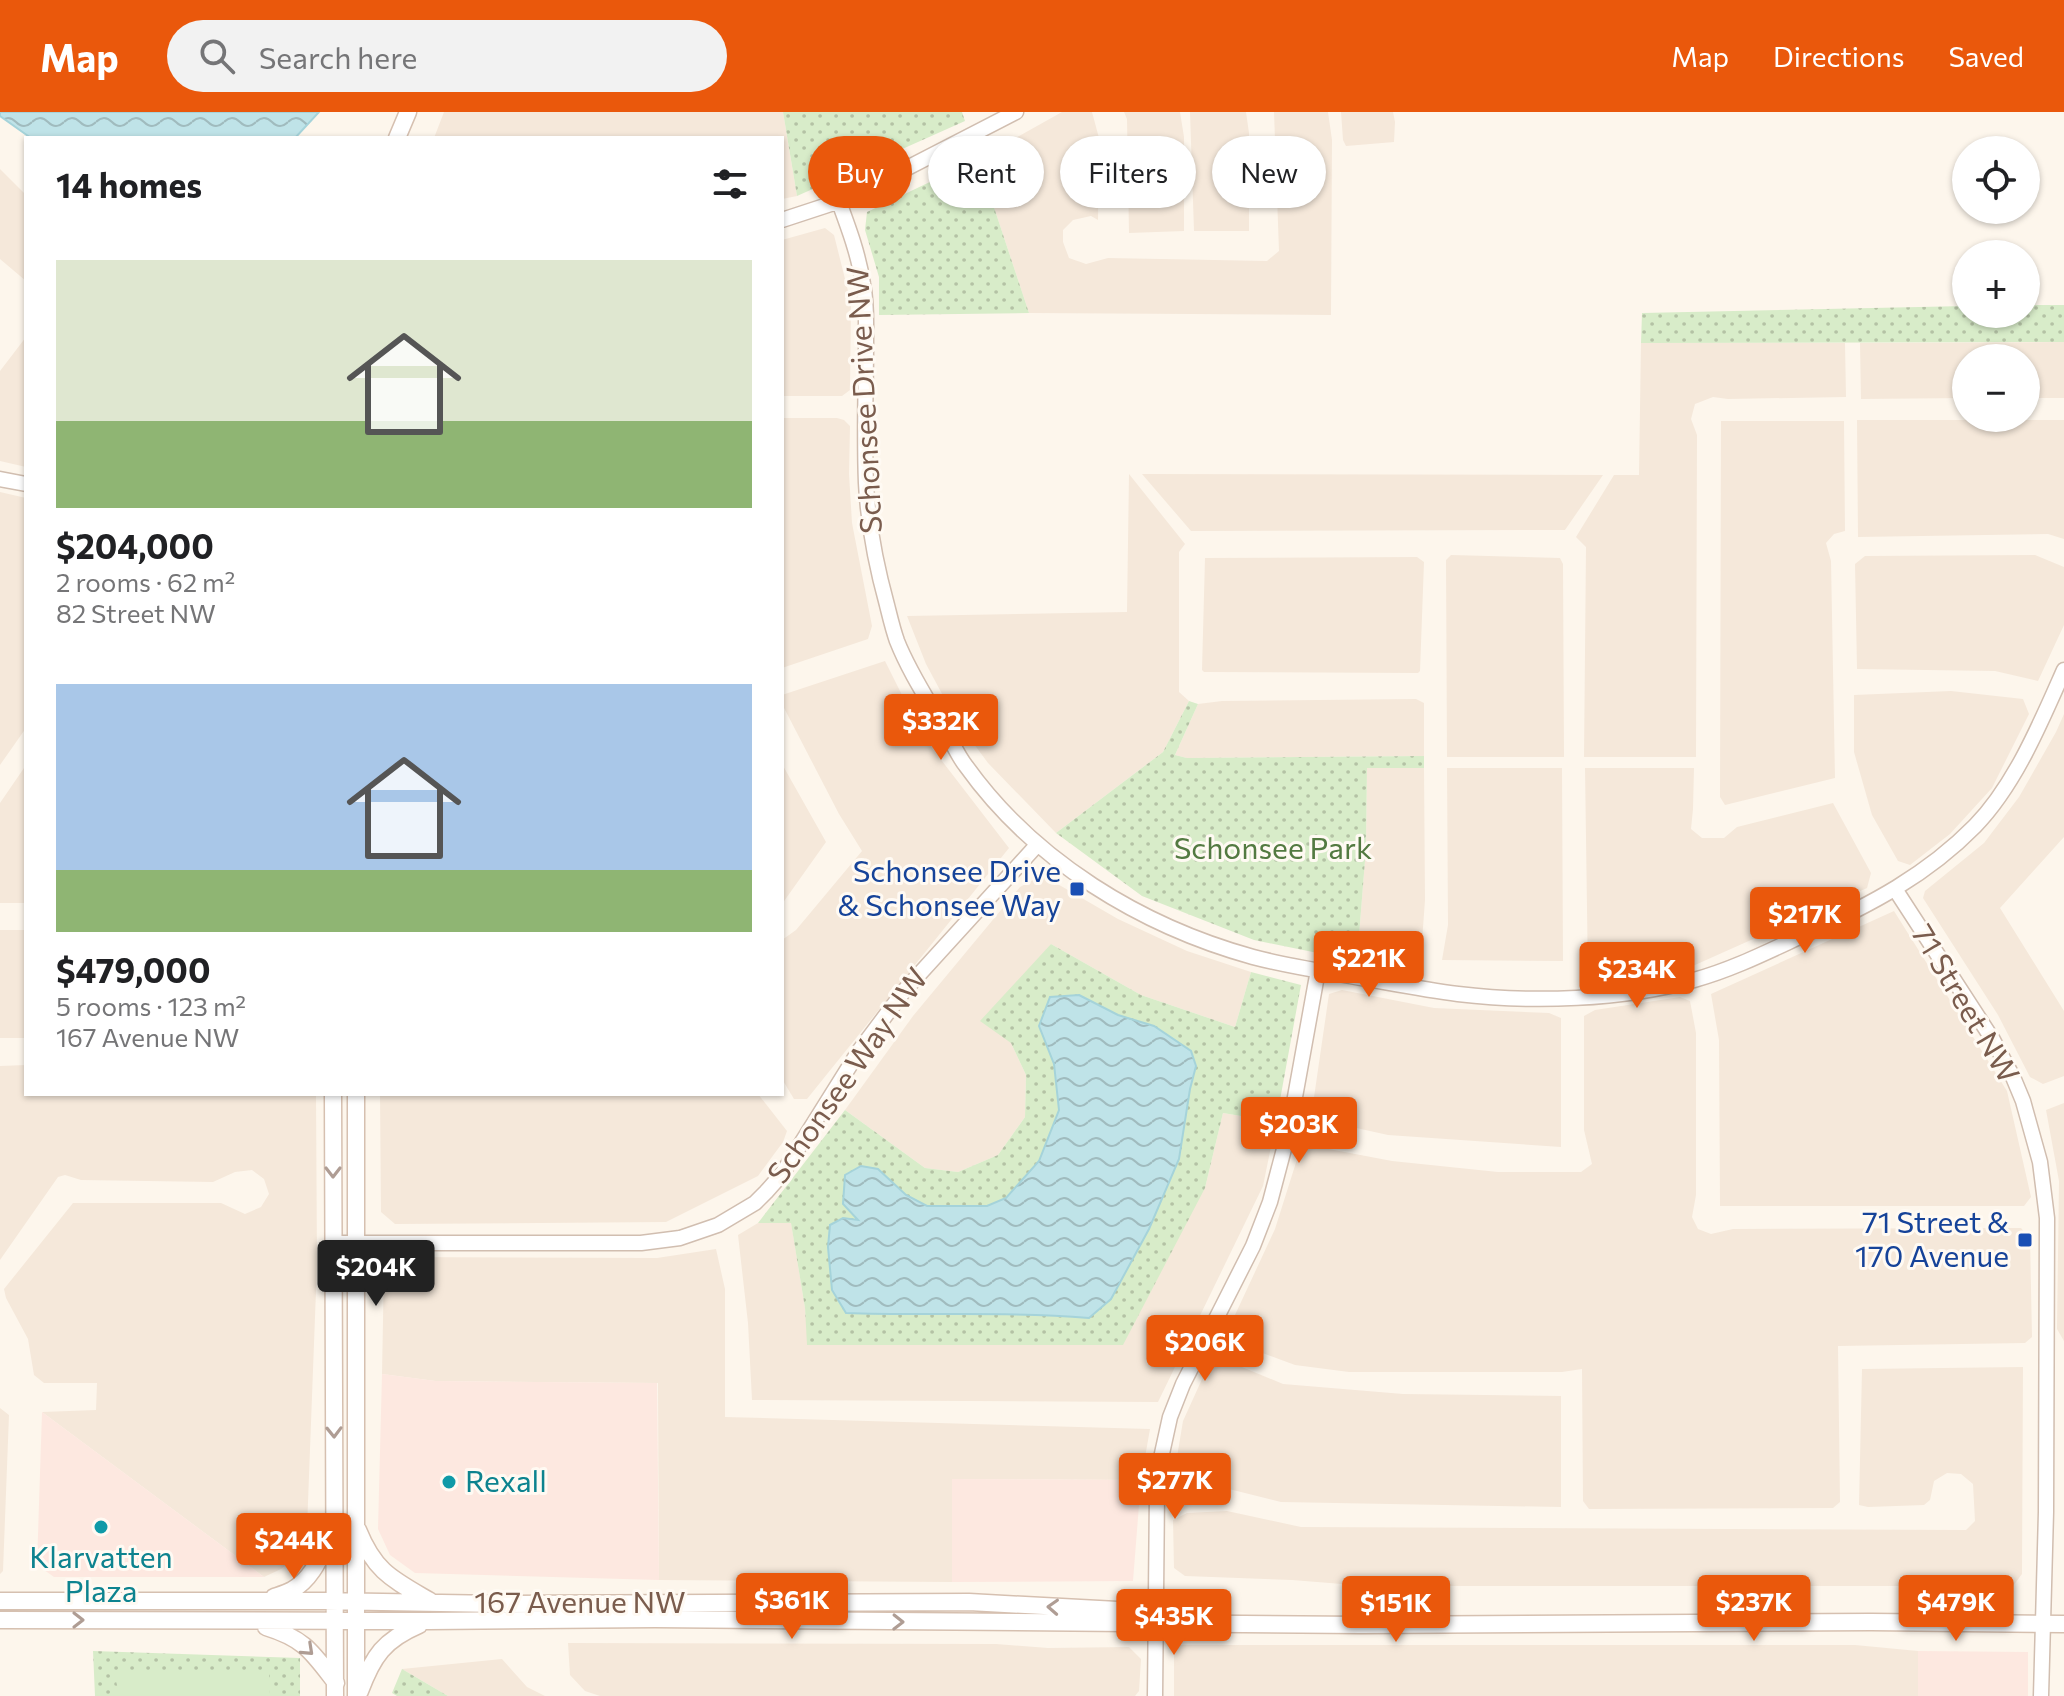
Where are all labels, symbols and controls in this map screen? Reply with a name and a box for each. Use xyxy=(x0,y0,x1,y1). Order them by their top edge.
search box xyxy=(167,20,727,92)
text: Map xyxy=(40,33,119,80)
icon: search xyxy=(195,34,239,78)
text: Search here xyxy=(259,38,417,75)
text: Map xyxy=(1671,39,1729,73)
text: Directions xyxy=(1773,39,1904,73)
text: Saved xyxy=(1948,39,2024,73)
chip: Buy xyxy=(808,136,912,208)
chip: Rent xyxy=(928,136,1044,208)
chip: Filters xyxy=(1060,136,1196,208)
chip: New xyxy=(1212,136,1326,208)
map controls xyxy=(1952,136,2040,432)
button: locate xyxy=(1952,136,2040,224)
icon: filters xyxy=(708,162,752,206)
text: 14 homes xyxy=(56,163,202,205)
button: + xyxy=(1952,240,2040,328)
street label: Schonsee Drive NW xyxy=(837,266,888,535)
icon: home xyxy=(332,312,476,456)
button: − xyxy=(1952,344,2040,432)
text: $204,000 xyxy=(56,524,214,566)
text: 2 rooms · 62 m² xyxy=(56,566,235,597)
text: 82 Street NW xyxy=(56,597,216,628)
pin: $332K xyxy=(885,694,997,762)
text: $332K xyxy=(902,704,980,735)
icon: home xyxy=(332,736,476,880)
park label: Schonsee Park xyxy=(1174,828,1372,865)
place label: Schonsee Drive & Schonsee Way xyxy=(838,851,1061,922)
marker: Schonsee Drive & Schonsee Way xyxy=(1068,880,1086,898)
pin: $217K xyxy=(1749,887,1861,955)
text: $217K xyxy=(1768,897,1842,928)
street label: 71 Street NW xyxy=(1905,917,2029,1089)
pin: $221K xyxy=(1313,931,1425,999)
text: $221K xyxy=(1332,941,1406,972)
pin: $234K xyxy=(1581,942,1693,1010)
text: $479,000 xyxy=(56,948,211,990)
text: $234K xyxy=(1598,952,1677,983)
street label: Schonsee Way NW xyxy=(758,960,934,1189)
text: 5 rooms · 123 m² xyxy=(56,990,246,1021)
text: 167 Avenue NW xyxy=(56,1021,239,1052)
pin: $203K xyxy=(1243,1097,1355,1165)
text: $203K xyxy=(1259,1107,1339,1138)
one-way arrow xyxy=(324,1166,342,1179)
place label: 71 Street & 170 Avenue xyxy=(1855,1202,2009,1273)
marker: 71 Street & 170 Avenue xyxy=(2016,1231,2034,1249)
pin: $204K xyxy=(320,1240,432,1308)
text: $204K xyxy=(336,1250,416,1281)
pin: $206K xyxy=(1149,1315,1261,1383)
text: $206K xyxy=(1164,1325,1246,1356)
one-way arrow xyxy=(325,1426,343,1439)
pin: $277K xyxy=(1119,1453,1231,1521)
place label: Rexall xyxy=(465,1461,547,1498)
text: $277K xyxy=(1137,1463,1213,1494)
marker: Rexall xyxy=(440,1473,458,1491)
pin: $244K xyxy=(238,1513,350,1581)
marker: Klarvatten Plaza xyxy=(92,1518,110,1536)
text: $244K xyxy=(254,1523,334,1554)
place label: Klarvatten Plaza xyxy=(29,1537,173,1608)
pin: $361K xyxy=(736,1573,848,1641)
pin: $237K xyxy=(1698,1575,1810,1643)
pin: $479K xyxy=(1900,1575,2012,1643)
pin: $151K xyxy=(1340,1576,1452,1644)
street label: 167 Avenue NW xyxy=(474,1582,686,1619)
text: $361K xyxy=(754,1583,830,1614)
text: $237K xyxy=(1715,1585,1793,1616)
text: $479K xyxy=(1917,1585,1995,1616)
text: $151K xyxy=(1360,1586,1432,1617)
pin: $435K xyxy=(1118,1589,1230,1657)
one-way arrow xyxy=(1046,1598,1059,1615)
text: $435K xyxy=(1134,1599,1214,1630)
one-way arrow xyxy=(72,1611,85,1629)
one-way arrow xyxy=(892,1613,905,1631)
one-way arrow xyxy=(299,1641,313,1656)

